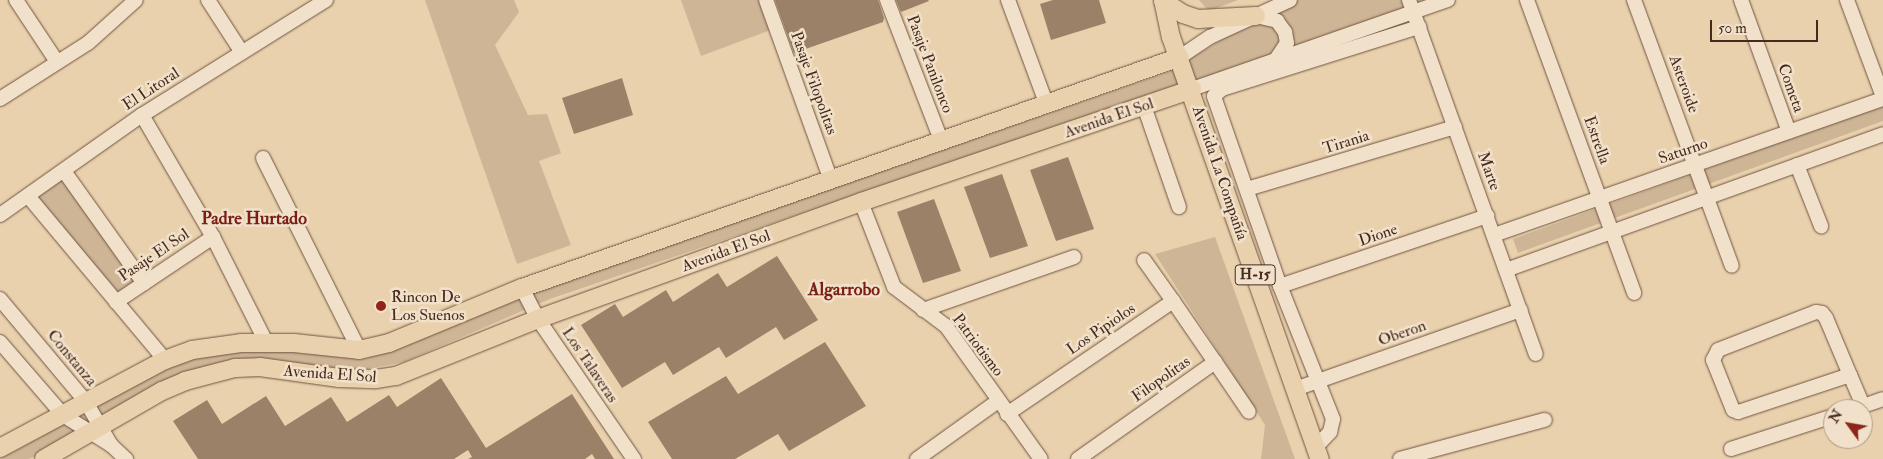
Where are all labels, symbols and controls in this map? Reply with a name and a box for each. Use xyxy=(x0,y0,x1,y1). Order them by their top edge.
scale bar xyxy=(1713,10,1820,42)
street label: Pasaje Panilonco xyxy=(902,12,958,116)
text: 50 m xyxy=(1718,19,1747,38)
street label: Pasaje Filopolitas xyxy=(786,29,842,137)
street label: Asteroide xyxy=(1665,53,1703,115)
street label: Cometa xyxy=(1773,61,1809,115)
street label: El Litoral xyxy=(119,63,183,115)
street label: Avenida El Sol xyxy=(1062,94,1156,142)
street label: Avenida La Compañía xyxy=(1188,103,1252,243)
street label: Estrella xyxy=(1580,113,1614,167)
street label: Tirania xyxy=(1320,126,1372,158)
street label: Saturno xyxy=(1656,134,1710,168)
street label: Marte xyxy=(1473,149,1505,193)
district label: Padre Hurtado xyxy=(201,208,307,230)
street label: Dione xyxy=(1356,219,1400,251)
street label: Pasaje El Sol xyxy=(115,224,193,286)
street label: Avenida El Sol xyxy=(679,226,773,276)
road number: H-15 xyxy=(1234,262,1276,288)
district label: Algarrobo xyxy=(808,279,880,301)
place label: Rincon De Los Suenos xyxy=(391,287,464,325)
street label: Los Pipiolos xyxy=(1063,299,1139,359)
marker: Rincon De Los Suenos xyxy=(375,300,387,312)
street label: Patriotismo xyxy=(948,310,1008,380)
street label: Oberon xyxy=(1376,316,1428,350)
street label: Los Talaveras xyxy=(558,324,622,406)
street label: Constanza xyxy=(43,326,101,390)
street label: Filopolitas xyxy=(1128,352,1194,406)
street label: Avenida El Sol xyxy=(283,361,377,387)
north arrow xyxy=(1823,399,1873,449)
text: N xyxy=(1825,406,1846,426)

